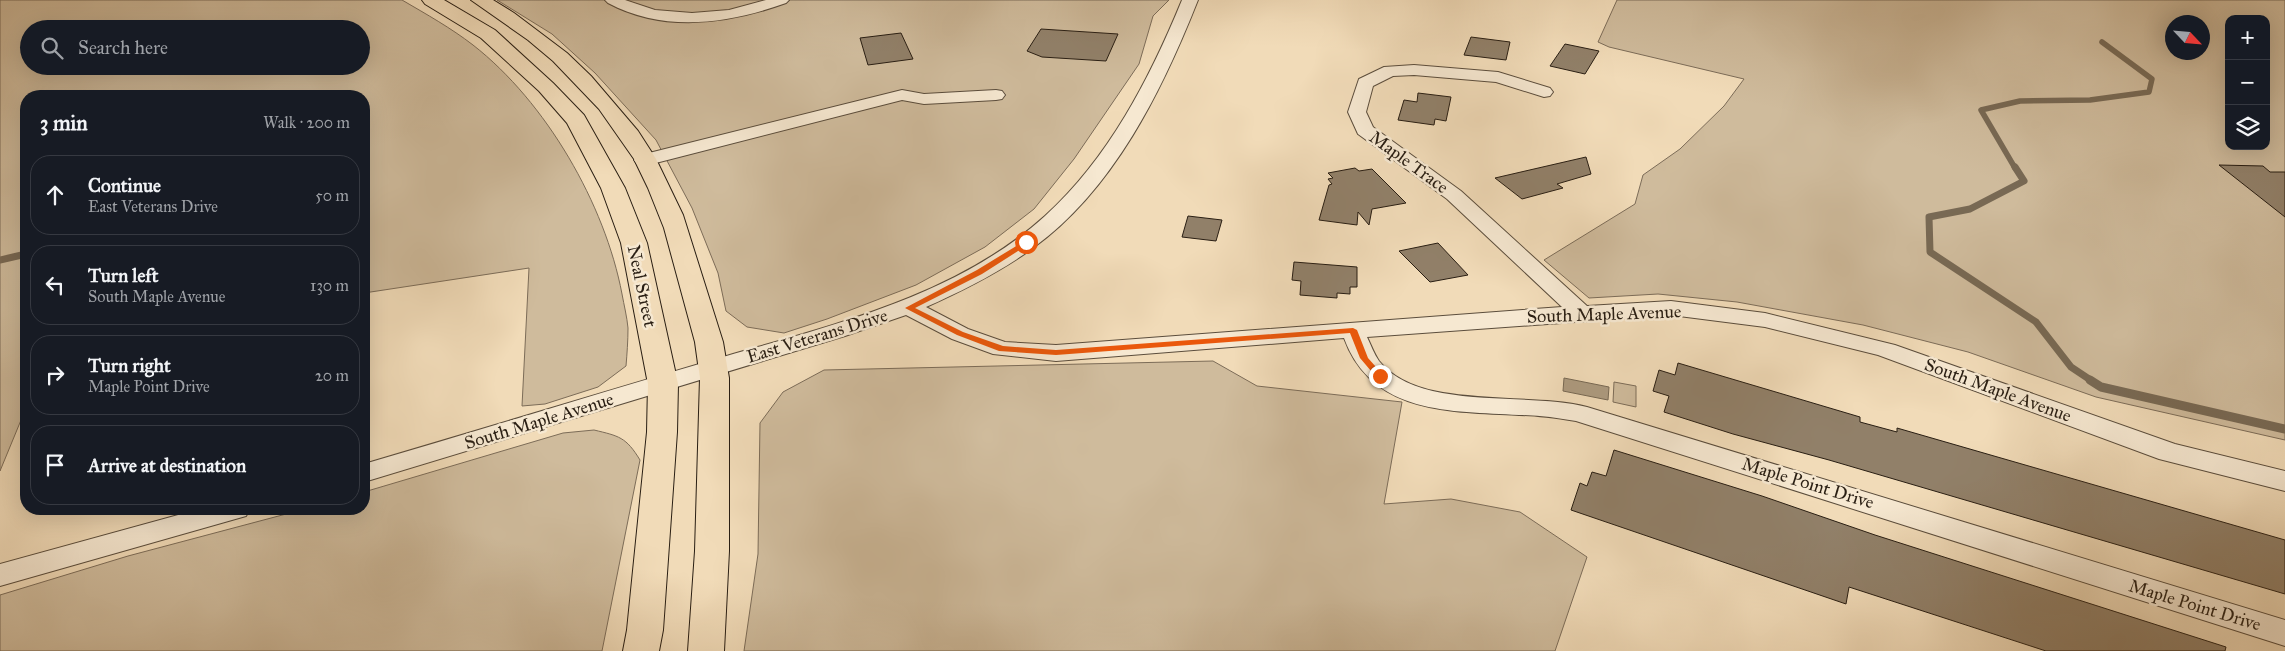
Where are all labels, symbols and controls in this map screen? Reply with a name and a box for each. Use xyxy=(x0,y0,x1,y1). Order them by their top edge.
north arrow xyxy=(2165,15,2210,60)
map controls xyxy=(2225,15,2270,150)
button: + xyxy=(2225,15,2270,60)
search box xyxy=(20,20,370,75)
icon: search xyxy=(38,34,66,62)
text: Search here xyxy=(78,36,168,59)
button: − xyxy=(2225,60,2270,105)
button: layers xyxy=(2225,105,2270,150)
text: 3 min xyxy=(40,110,88,136)
text: Walk · 200 m xyxy=(263,113,350,132)
street label: Maple Trace xyxy=(1365,126,1453,198)
text: Continue xyxy=(88,174,161,197)
icon: ahead xyxy=(41,181,69,209)
text: 50 m xyxy=(315,186,349,205)
text: East Veterans Drive xyxy=(88,197,218,216)
route start xyxy=(1015,231,1038,254)
street label: Neal Street xyxy=(623,243,662,330)
text: Turn left xyxy=(88,264,158,287)
icon: left xyxy=(41,271,69,299)
text: 130 m xyxy=(310,276,349,295)
text: South Maple Avenue xyxy=(88,287,226,306)
street label: South Maple Avenue xyxy=(1526,300,1682,328)
street label: East Veterans Drive xyxy=(744,304,890,368)
street label: South Maple Avenue xyxy=(1922,353,2074,427)
text: Turn right xyxy=(88,354,171,377)
icon: right xyxy=(41,361,69,389)
route end xyxy=(1369,365,1392,388)
text: 20 m xyxy=(315,366,349,385)
text: Maple Point Drive xyxy=(88,377,210,396)
street label: South Maple Avenue xyxy=(462,388,616,454)
icon: arrive xyxy=(41,451,69,479)
street label: Maple Point Drive xyxy=(1739,452,1877,514)
text: Arrive at destination xyxy=(88,454,246,477)
street label: Maple Point Drive xyxy=(2126,574,2264,636)

